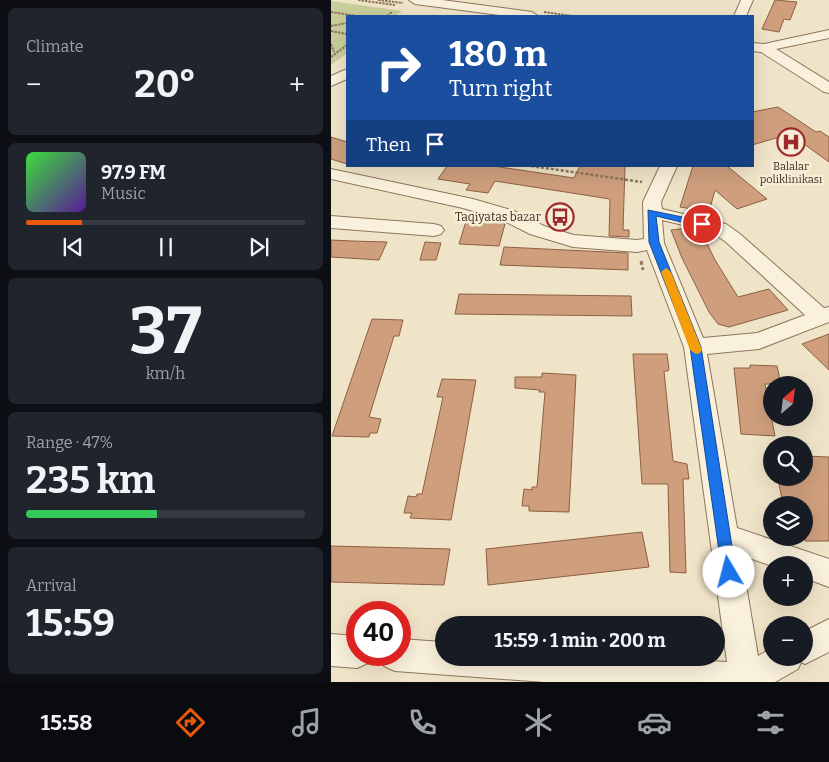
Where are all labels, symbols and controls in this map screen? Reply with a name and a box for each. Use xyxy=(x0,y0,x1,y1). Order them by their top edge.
text: 180 m xyxy=(449,33,547,75)
icon: right xyxy=(366,35,431,100)
text: Climate xyxy=(26,37,84,56)
text: 20° xyxy=(134,61,196,107)
text: − xyxy=(26,68,41,101)
text: + xyxy=(289,68,305,101)
text: Turn right xyxy=(449,75,552,102)
hospital icon: Balalar poliklinikası xyxy=(776,127,806,157)
icon: arrive xyxy=(421,130,449,158)
text: Then xyxy=(366,133,411,156)
place label: Balalar poliklinikası xyxy=(760,160,823,186)
text: 97.9 FM xyxy=(101,161,166,184)
text: Music xyxy=(101,184,146,203)
bus stop icon: Taqiyatas bazar xyxy=(545,202,575,232)
pin xyxy=(681,203,723,245)
place label: Taqiyatas bazar xyxy=(455,210,542,224)
icon: arrive xyxy=(688,210,716,238)
icon: previous xyxy=(59,233,87,261)
icon: pause xyxy=(152,233,180,261)
icon: next xyxy=(245,233,273,261)
text: 37 xyxy=(129,292,202,370)
text: km/h xyxy=(146,364,185,383)
north arrow xyxy=(763,376,813,426)
map controls xyxy=(763,376,813,666)
text: Range · 47% xyxy=(26,433,113,452)
button: search xyxy=(763,436,813,486)
text: 235 km xyxy=(26,457,155,503)
button: layers xyxy=(763,496,813,546)
position arrow xyxy=(702,545,754,597)
button: + xyxy=(763,556,813,606)
text: Arrival xyxy=(26,576,77,595)
text: 15:59 xyxy=(26,600,115,646)
speed limit sign: 40 xyxy=(346,601,411,666)
button: − xyxy=(763,616,813,666)
text: 15:59 · 1 min · 200 m xyxy=(494,629,666,652)
icon: directions xyxy=(173,705,208,740)
icon: music xyxy=(289,705,324,740)
icon: phone xyxy=(405,705,440,740)
icon: climate xyxy=(521,705,556,740)
icon: car xyxy=(637,705,672,740)
icon: filters xyxy=(753,705,788,740)
text: 15:58 xyxy=(41,709,92,736)

